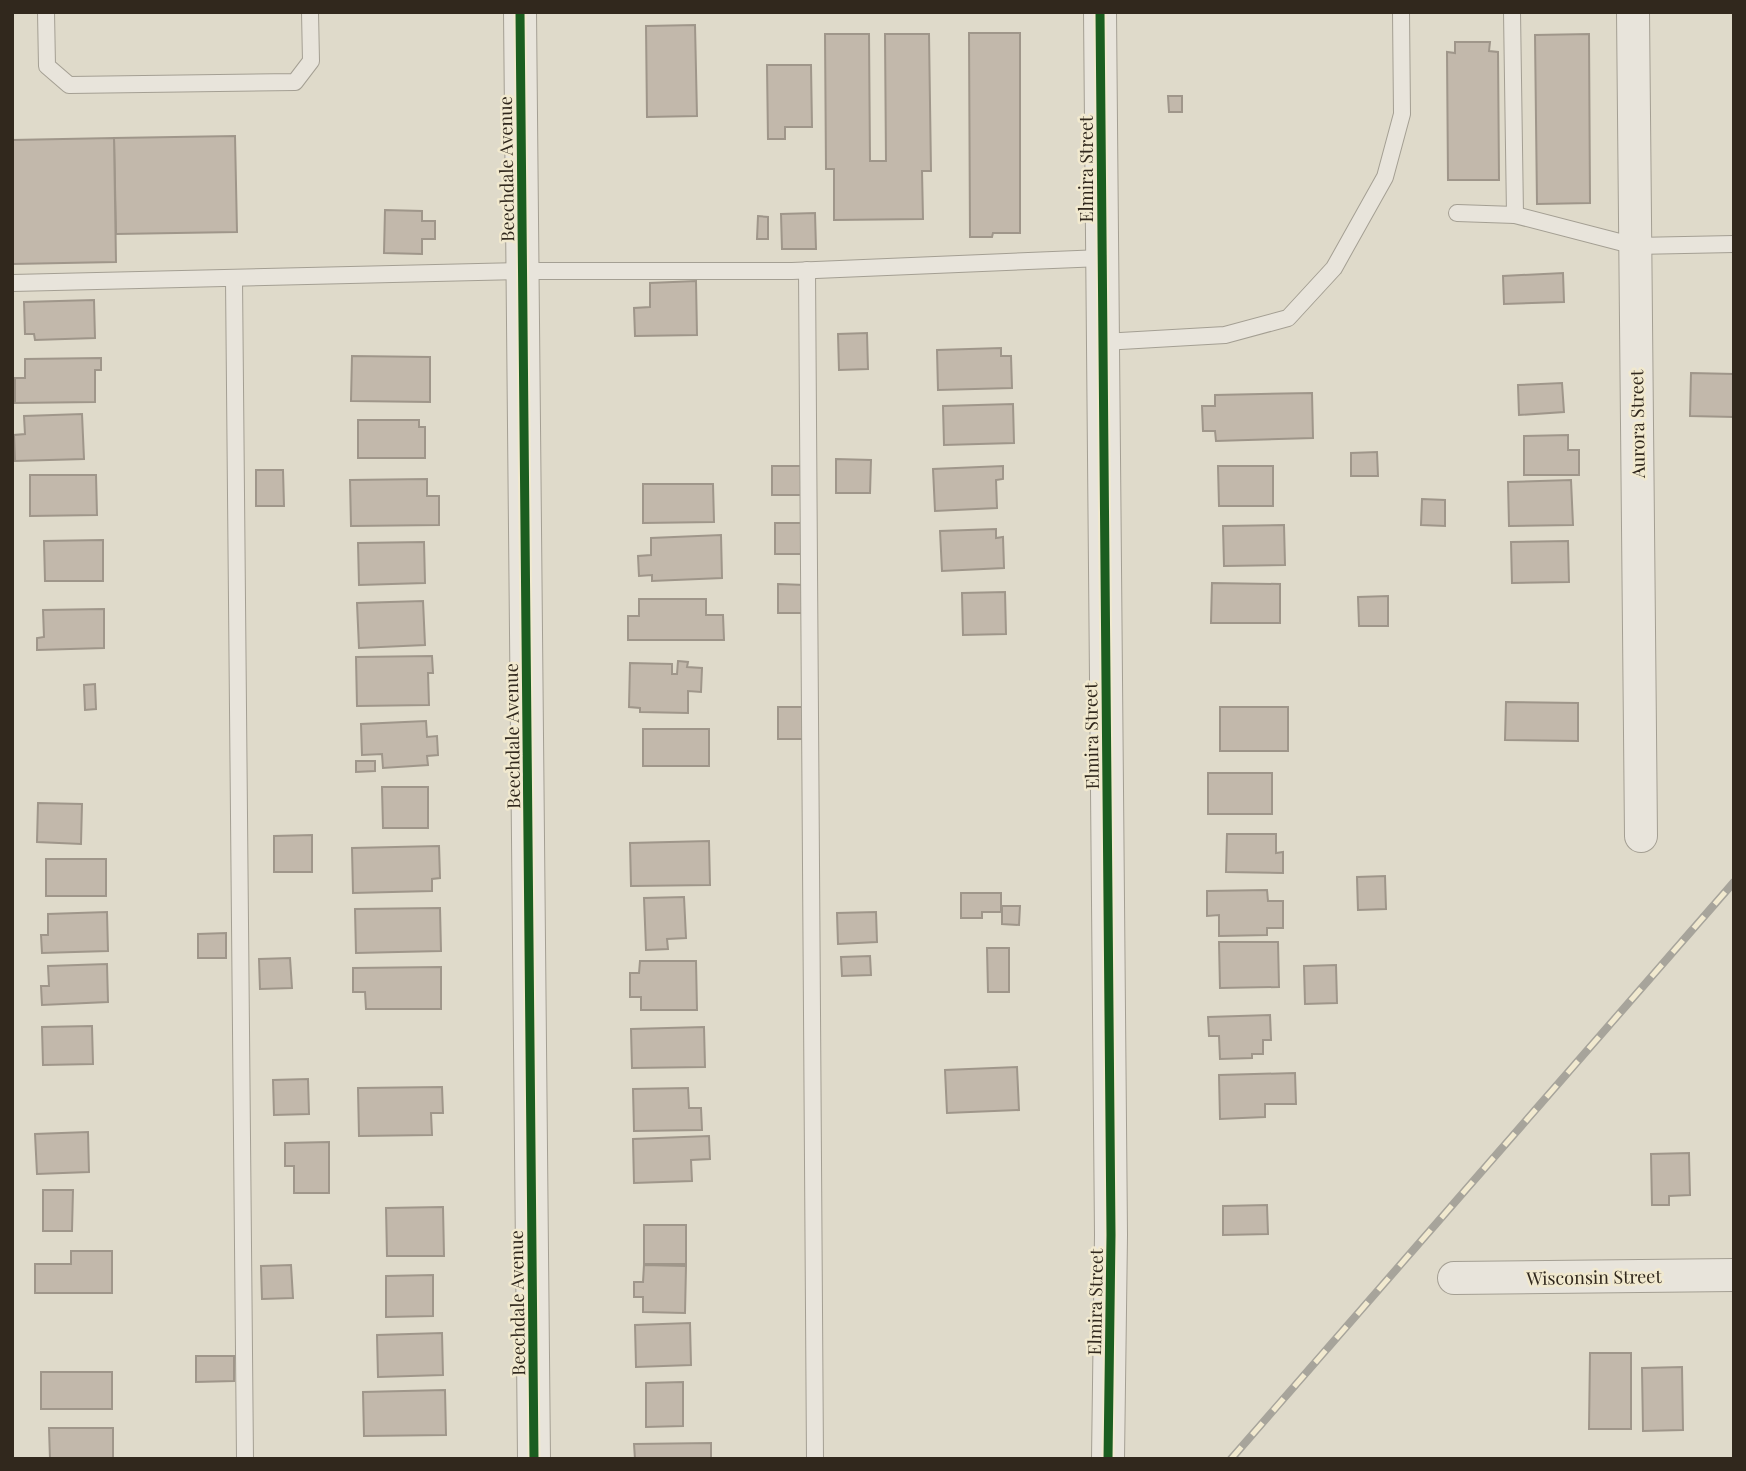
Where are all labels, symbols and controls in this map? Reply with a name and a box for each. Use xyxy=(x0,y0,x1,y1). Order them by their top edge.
street label: Beechdale Avenue xyxy=(493,96,519,242)
street label: Elmira Street xyxy=(1074,115,1098,222)
street label: Aurora Street xyxy=(1624,369,1650,479)
street label: Beechdale Avenue xyxy=(499,663,525,809)
street label: Elmira Street xyxy=(1078,682,1104,790)
street label: Beechdale Avenue xyxy=(504,1230,530,1376)
street label: Elmira Street xyxy=(1082,1248,1108,1356)
street label: Wisconsin Street xyxy=(1525,1264,1663,1290)

